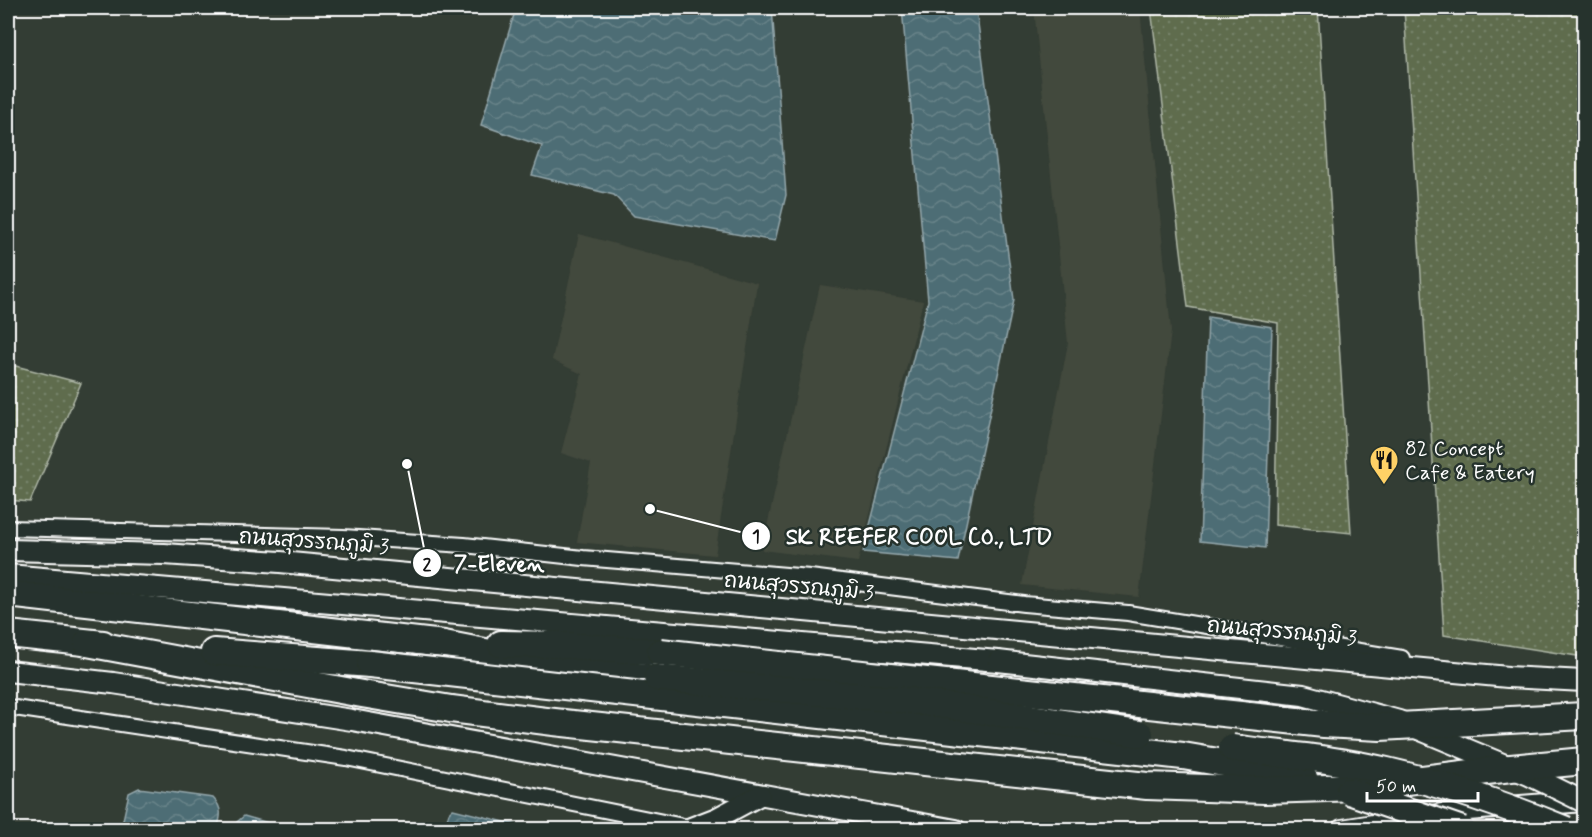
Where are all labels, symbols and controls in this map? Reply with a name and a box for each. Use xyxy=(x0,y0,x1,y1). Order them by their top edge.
place label: 82 Concept Cafe & Eatery xyxy=(1405,435,1535,487)
restaurant icon: 82 Concept Cafe & Eatery xyxy=(1368,444,1400,486)
callout: SK REEFER COOL CO., LTD xyxy=(741,516,1067,556)
street label: ถนนสุวรรณภูมิ 3 xyxy=(238,523,390,562)
text: SK REEFER COOL CO., LTD xyxy=(786,524,1052,552)
text: 1 xyxy=(752,525,760,549)
callout: 7-Eleven xyxy=(412,543,556,583)
text: 7-Eleven xyxy=(454,551,545,579)
text: 2 xyxy=(423,553,432,577)
street label: ถนนสุวรรณภูมิ 3 xyxy=(723,566,876,609)
street label: ถนนสุวรรณภูมิ 3 xyxy=(1206,611,1359,654)
scale bar xyxy=(1367,765,1478,803)
text: 50 m xyxy=(1376,775,1416,799)

